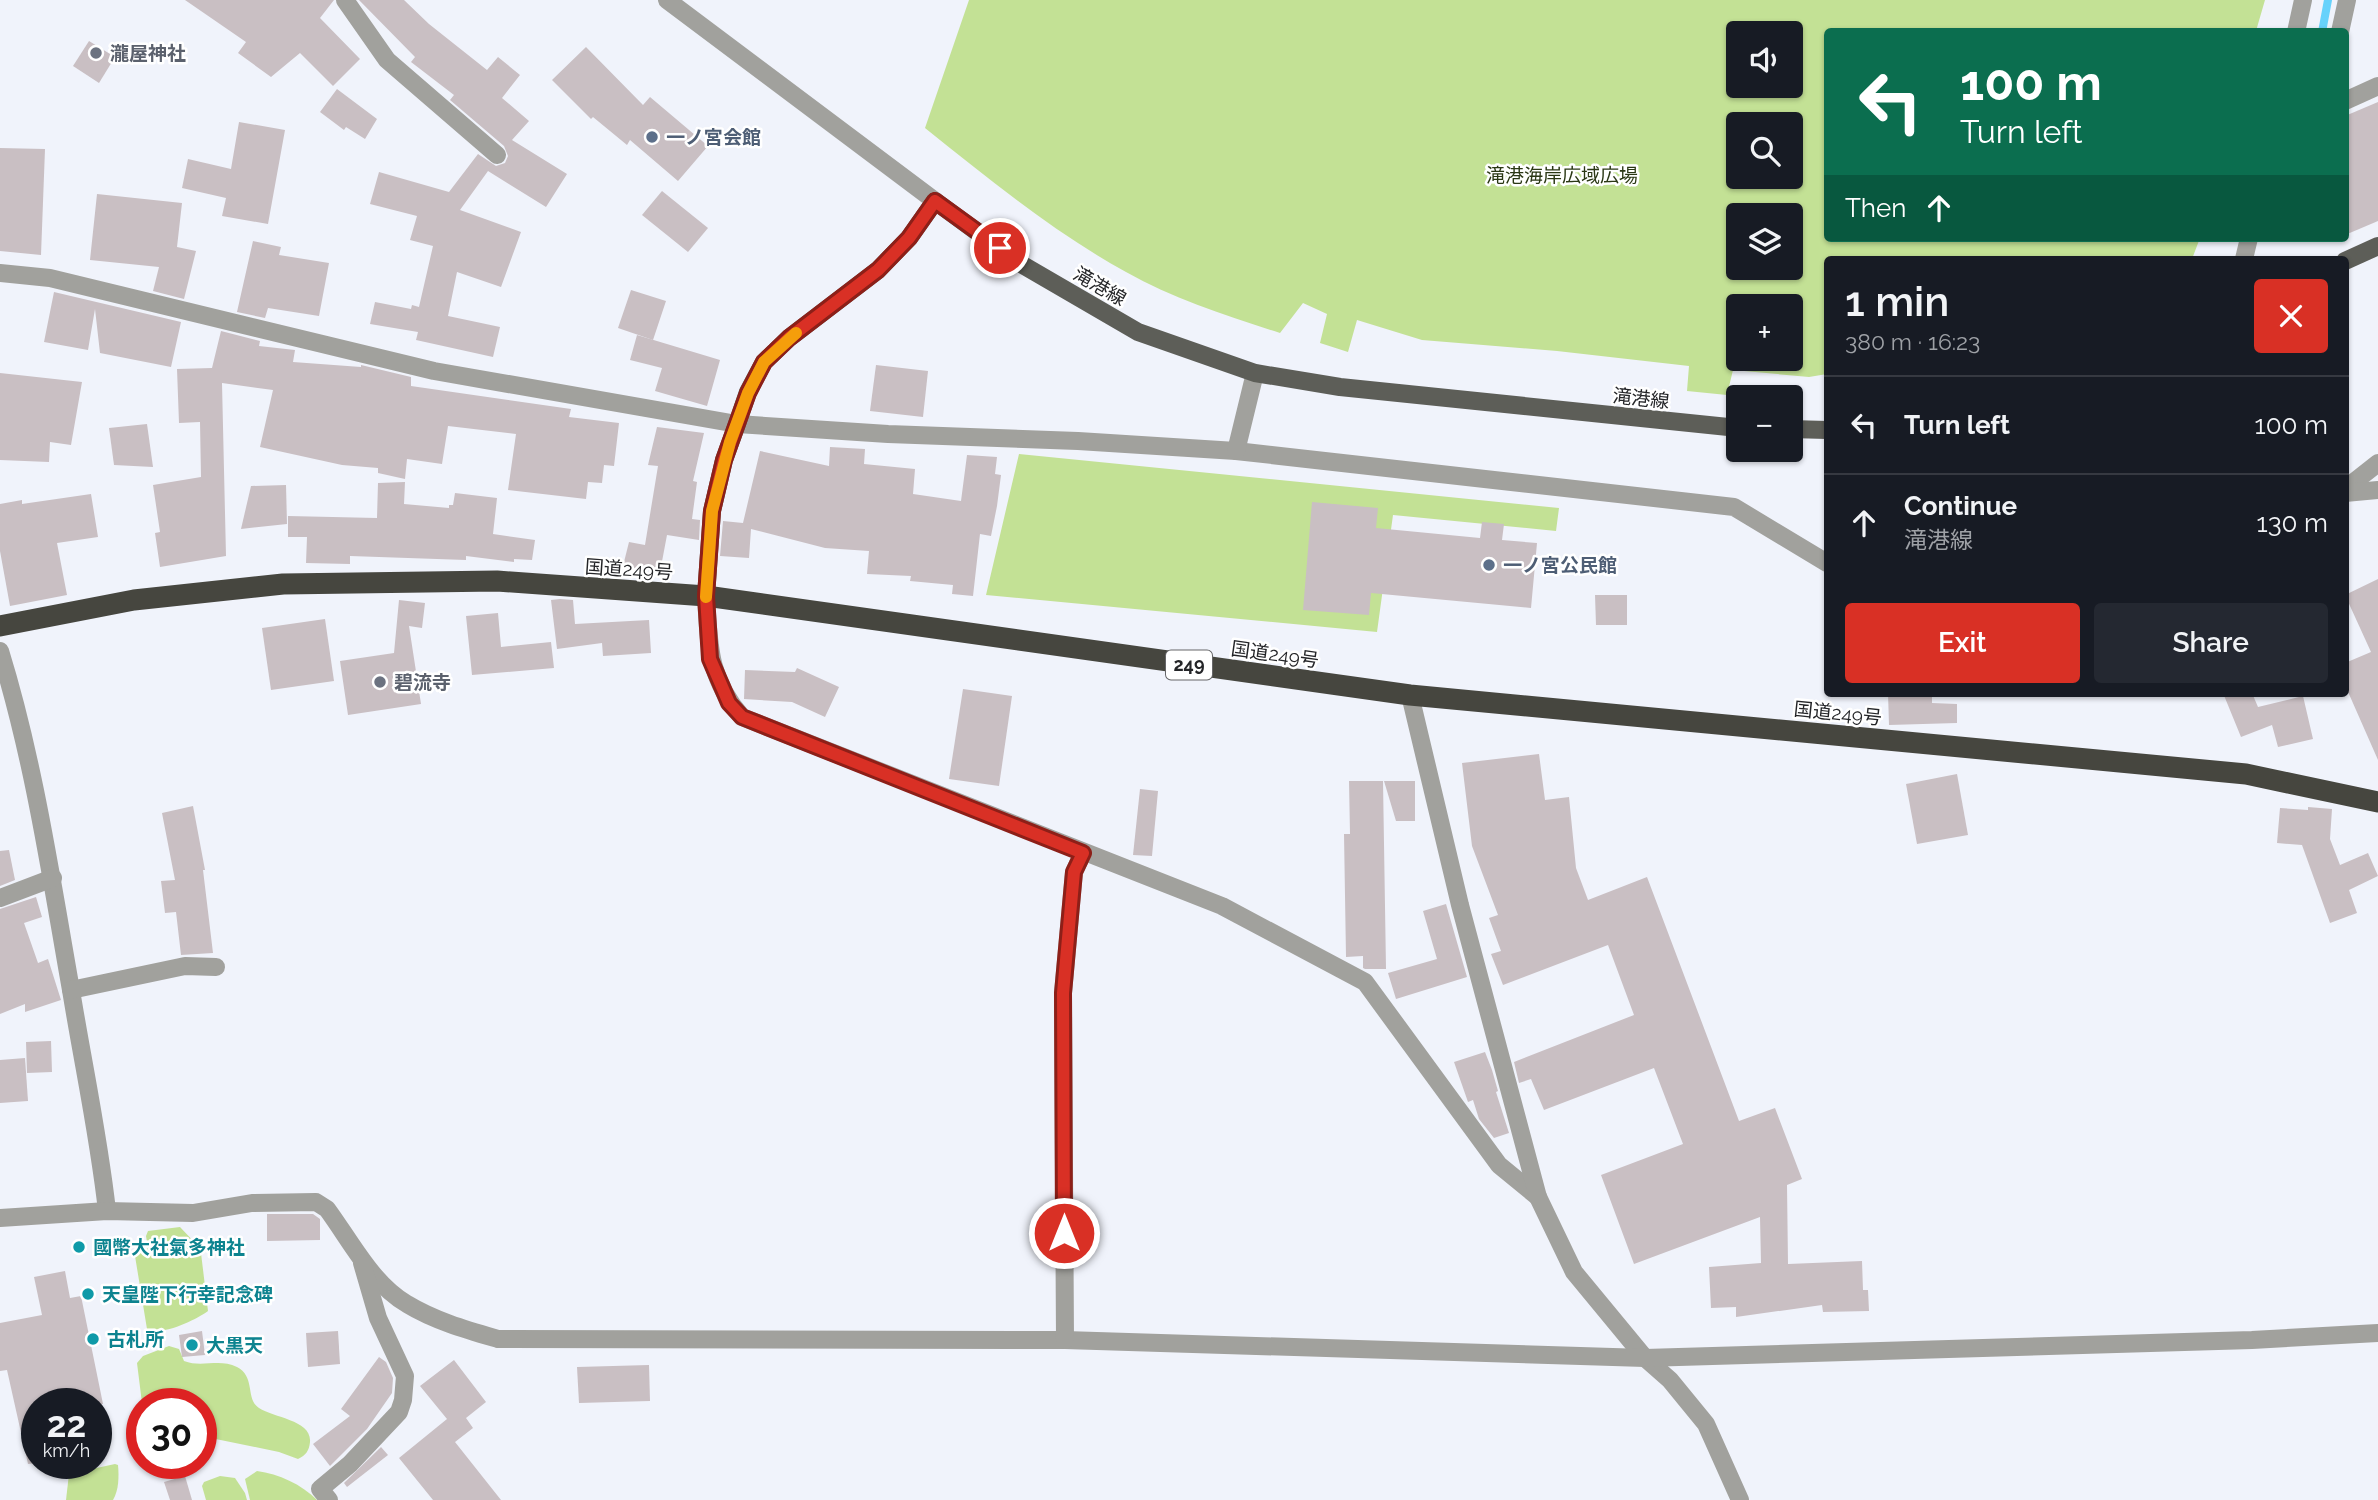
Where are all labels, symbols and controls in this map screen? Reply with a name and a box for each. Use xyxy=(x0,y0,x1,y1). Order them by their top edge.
map controls xyxy=(1726,21,1803,462)
button: sound xyxy=(1726,21,1803,98)
place label: 瀧屋神社 xyxy=(110,42,186,64)
marker: 瀧屋神社 xyxy=(88,45,104,61)
text: 100 m xyxy=(1960,54,2102,111)
icon: left xyxy=(1845,56,1936,147)
button: search xyxy=(1726,112,1803,189)
text: Turn left xyxy=(1960,113,2082,150)
place label: 一ノ宮会館 xyxy=(666,126,761,148)
marker: 一ノ宮会館 xyxy=(644,129,660,145)
park label: 滝港海岸広域広場 xyxy=(1486,164,1638,186)
icon: ahead xyxy=(1920,189,1958,227)
text: Then xyxy=(1845,193,1906,223)
button: layers xyxy=(1726,203,1803,280)
pin xyxy=(970,218,1030,278)
icon: arrive xyxy=(981,229,1019,267)
street label: 滝港線 xyxy=(1070,262,1130,310)
text: 1 min xyxy=(1845,277,1949,326)
button: close xyxy=(2254,279,2328,353)
button: + xyxy=(1726,294,1803,371)
text: 380 m · 16:23 xyxy=(1845,328,1980,355)
street label: 滝港線 xyxy=(1611,384,1671,412)
button: − xyxy=(1726,385,1803,462)
icon: left xyxy=(1845,406,1883,444)
text: Turn left xyxy=(1904,410,2010,440)
text: 100 m xyxy=(2255,410,2328,440)
text: Continue xyxy=(1904,491,2017,521)
icon: ahead xyxy=(1845,504,1883,542)
text: 130 m xyxy=(2257,508,2328,538)
text: 滝港線 xyxy=(1904,526,1973,553)
place label: 一ノ宮公民館 xyxy=(1503,554,1617,576)
street label: 国道249号 xyxy=(584,555,674,583)
marker: 一ノ宮公民館 xyxy=(1481,557,1497,573)
button: Exit xyxy=(1845,603,2080,683)
button: Share xyxy=(2094,603,2328,683)
street label: 国道249号 xyxy=(1230,637,1320,671)
road number: 249 xyxy=(1166,650,1212,680)
place label: 碧流寺 xyxy=(394,671,451,693)
marker: 碧流寺 xyxy=(372,674,388,690)
street label: 国道249号 xyxy=(1793,697,1883,729)
position arrow xyxy=(1027,1196,1101,1270)
place label: 國幣大社氣多神社 xyxy=(93,1236,245,1258)
marker: 國幣大社氣多神社 xyxy=(71,1239,87,1255)
place label: 天皇陛下行幸記念碑 xyxy=(102,1283,273,1305)
marker: 天皇陛下行幸記念碑 xyxy=(80,1286,96,1302)
place label: 古札所 xyxy=(107,1328,164,1350)
marker: 古札所 xyxy=(85,1331,101,1347)
place label: 大黒天 xyxy=(206,1334,263,1356)
marker: 大黒天 xyxy=(184,1337,200,1353)
speed limit sign: 30 xyxy=(126,1388,217,1479)
text: 22 xyxy=(47,1404,86,1445)
text: km/h xyxy=(43,1440,90,1461)

